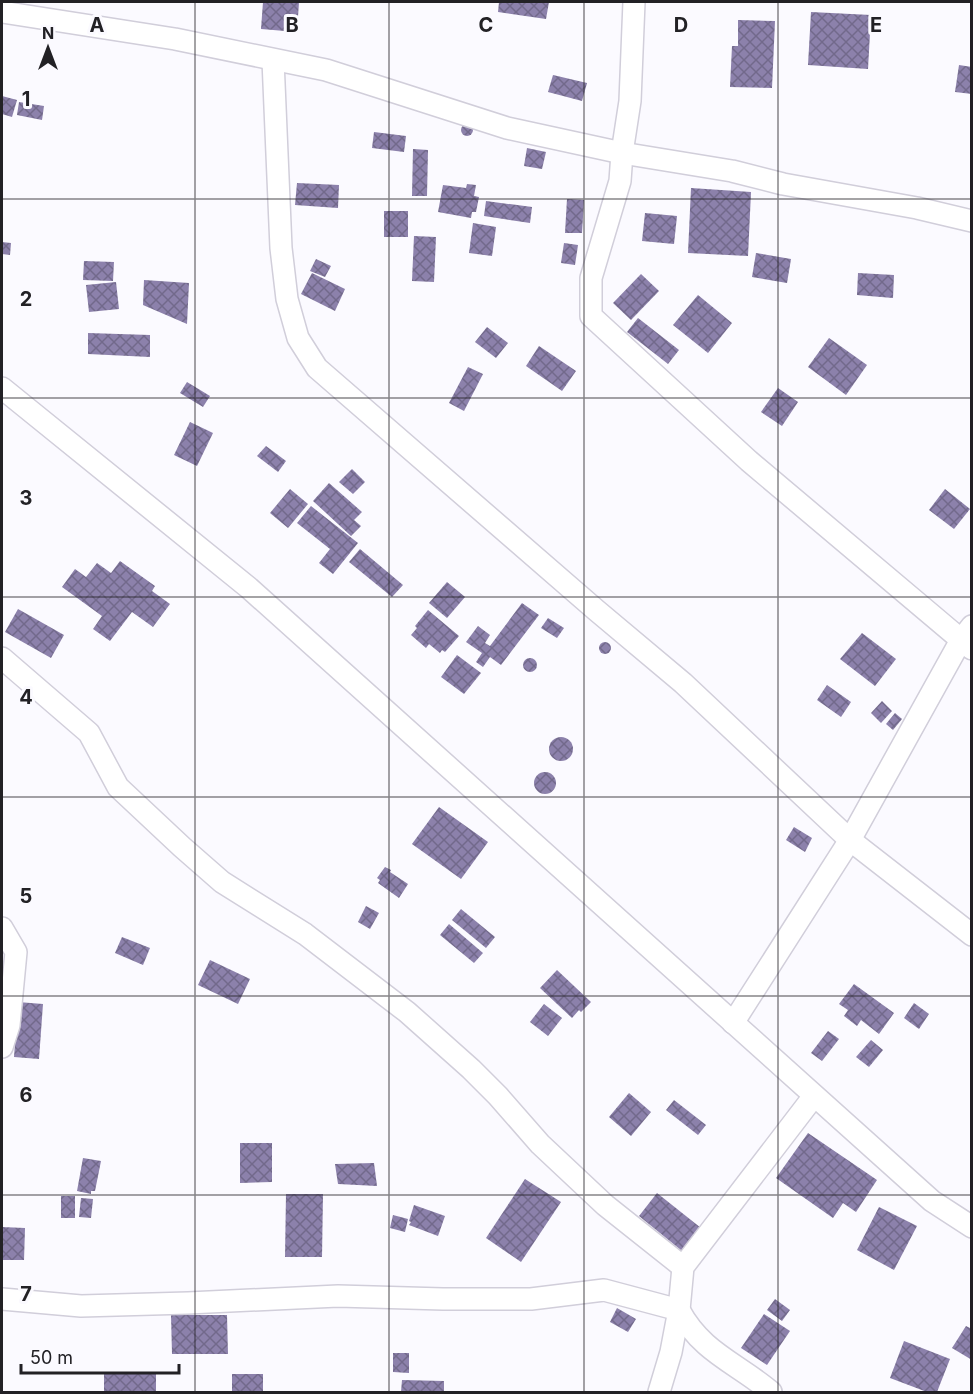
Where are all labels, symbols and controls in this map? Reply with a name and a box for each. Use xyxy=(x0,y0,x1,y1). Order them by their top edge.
text: A xyxy=(90,13,105,37)
text: B xyxy=(285,13,299,37)
text: C xyxy=(479,13,493,37)
text: D xyxy=(674,13,688,37)
text: E xyxy=(870,13,882,37)
north arrow xyxy=(18,18,78,78)
text: N xyxy=(42,23,54,43)
text: 1 xyxy=(22,87,30,111)
text: 2 xyxy=(20,287,32,311)
text: 3 xyxy=(20,486,32,510)
text: 4 xyxy=(19,685,33,709)
text: 5 xyxy=(20,884,32,908)
text: 6 xyxy=(20,1083,33,1107)
text: 7 xyxy=(20,1282,32,1306)
scale bar xyxy=(21,1337,178,1375)
text: 50 m xyxy=(30,1347,73,1368)

